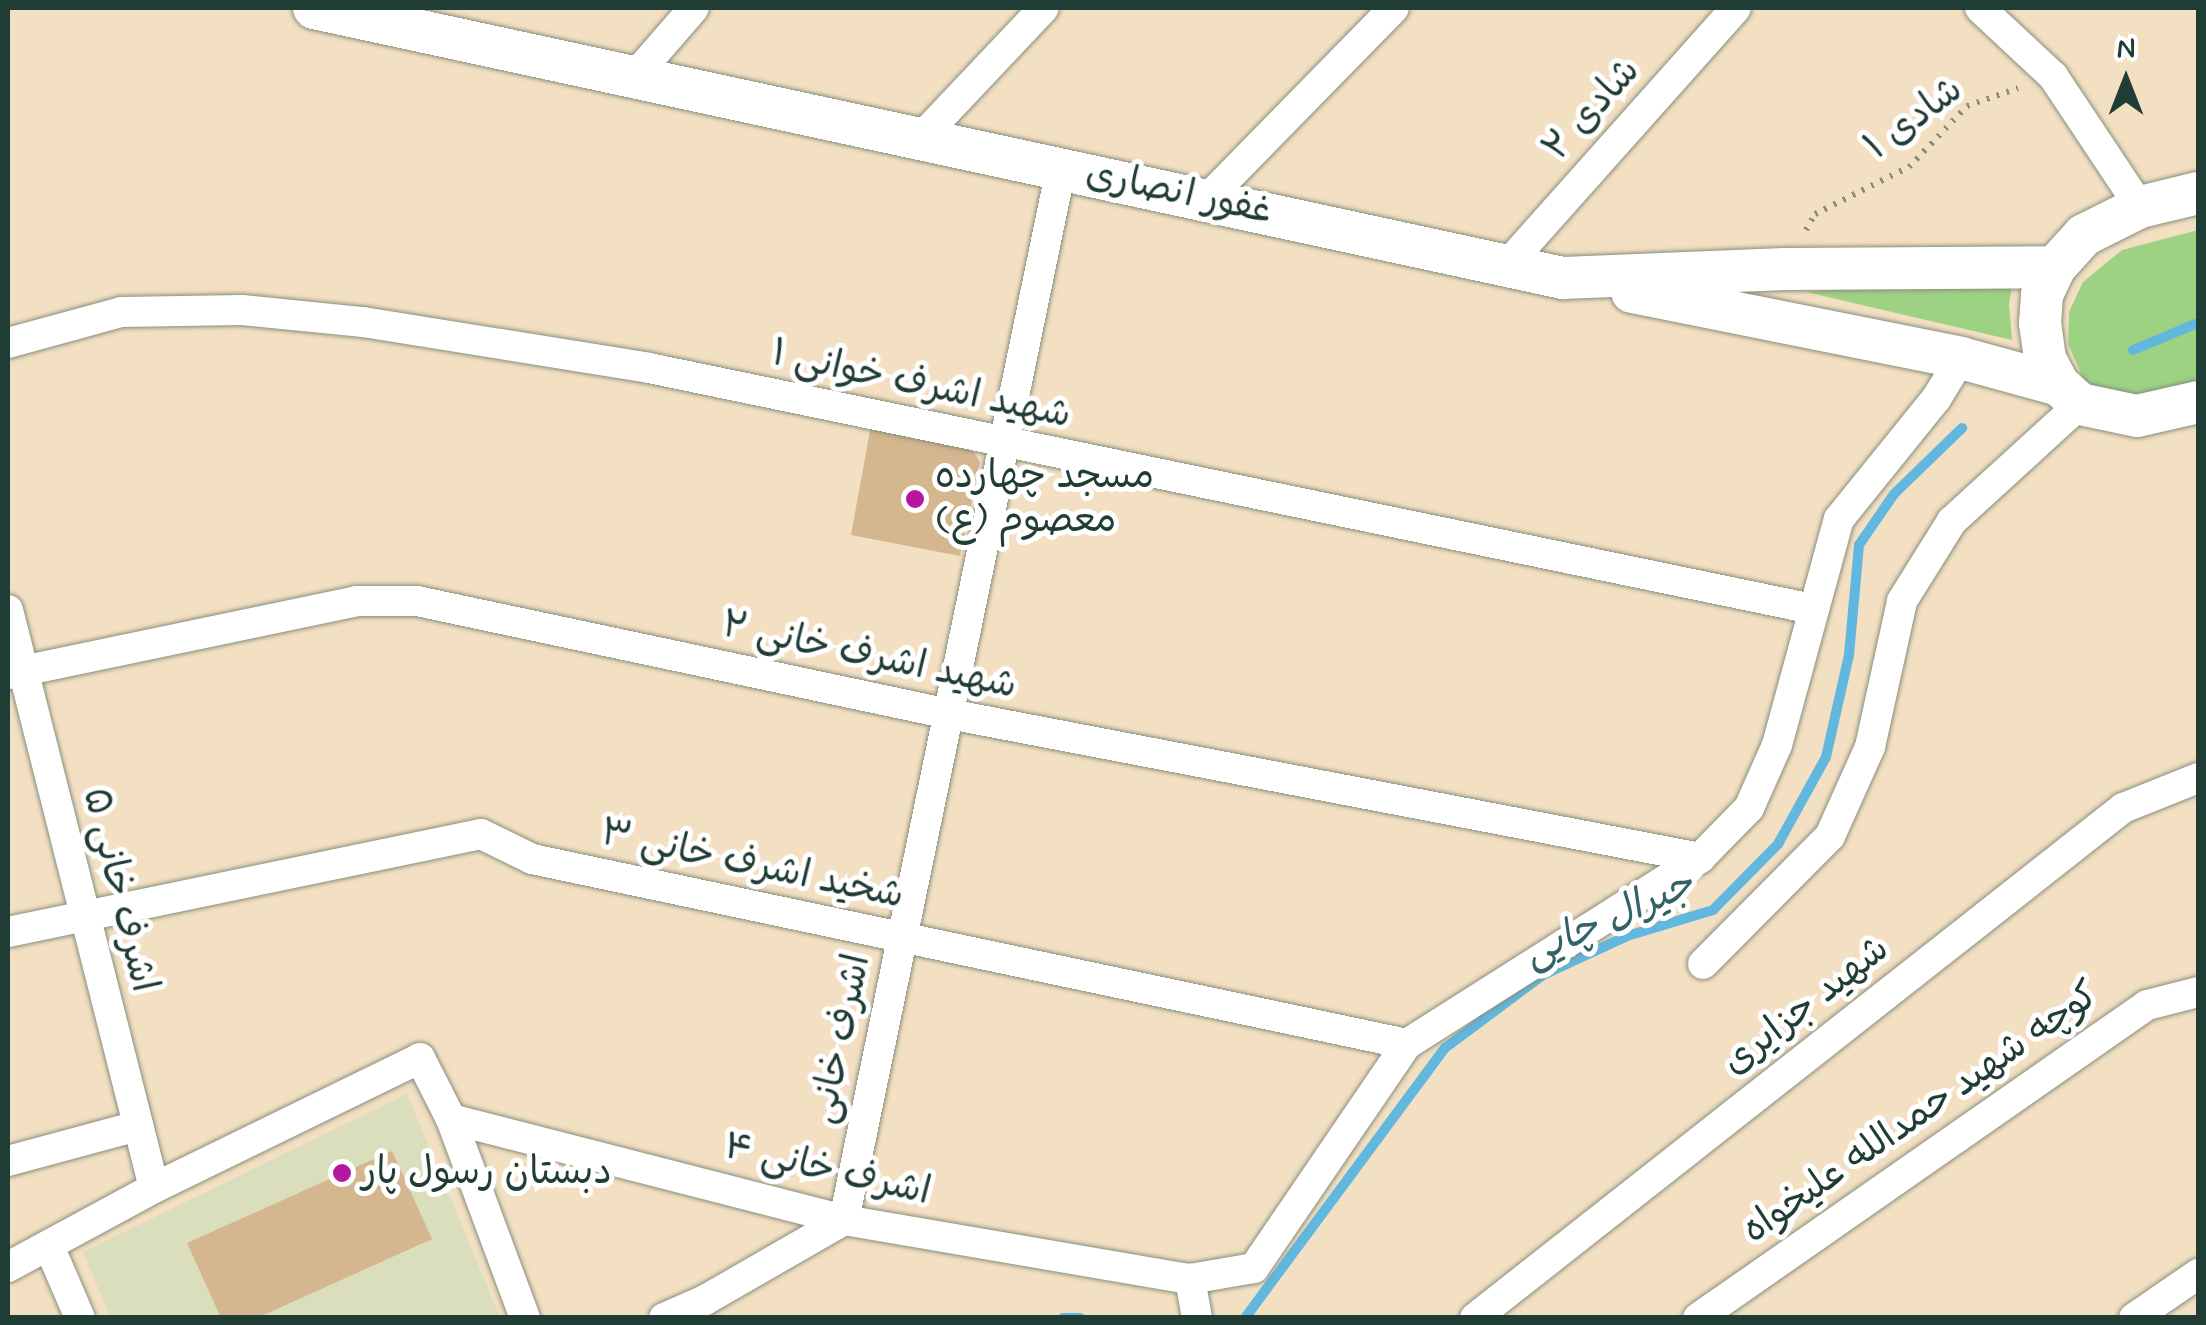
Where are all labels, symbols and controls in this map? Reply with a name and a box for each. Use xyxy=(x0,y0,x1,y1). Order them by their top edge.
north arrow xyxy=(2076,30,2176,130)
text: N xyxy=(2117,31,2135,68)
street label: شادی ۲ xyxy=(1534,49,1650,171)
street label: شادی ۱ xyxy=(1856,67,1972,171)
street label: غفور انصاری xyxy=(1082,151,1276,235)
street label: شهید اشرف خوانی ۱ xyxy=(767,331,1075,439)
place label: مسجد چهارده معصوم (ع) xyxy=(935,454,1154,544)
marker: مسجد چهارده معصوم (ع) xyxy=(904,488,926,510)
street label: شهید اشرف خانی ۲ xyxy=(717,602,1021,710)
street label: اشرف خانی ۵ xyxy=(72,783,166,997)
street label: شخید اشرف خانی ۳ xyxy=(596,811,908,919)
water label: جیرال چایی xyxy=(1516,860,1702,978)
street label: شهید جزایری xyxy=(1713,927,1899,1085)
street label: اشرف خانی xyxy=(801,950,881,1128)
street label: کوچه شهید حمدالله علیخواه xyxy=(1734,972,2108,1254)
street label: اشرف خانی ۴ xyxy=(719,1124,935,1216)
place label: دبستان رسول پار xyxy=(362,1150,612,1196)
marker: دبستان رسول پار xyxy=(331,1162,353,1184)

